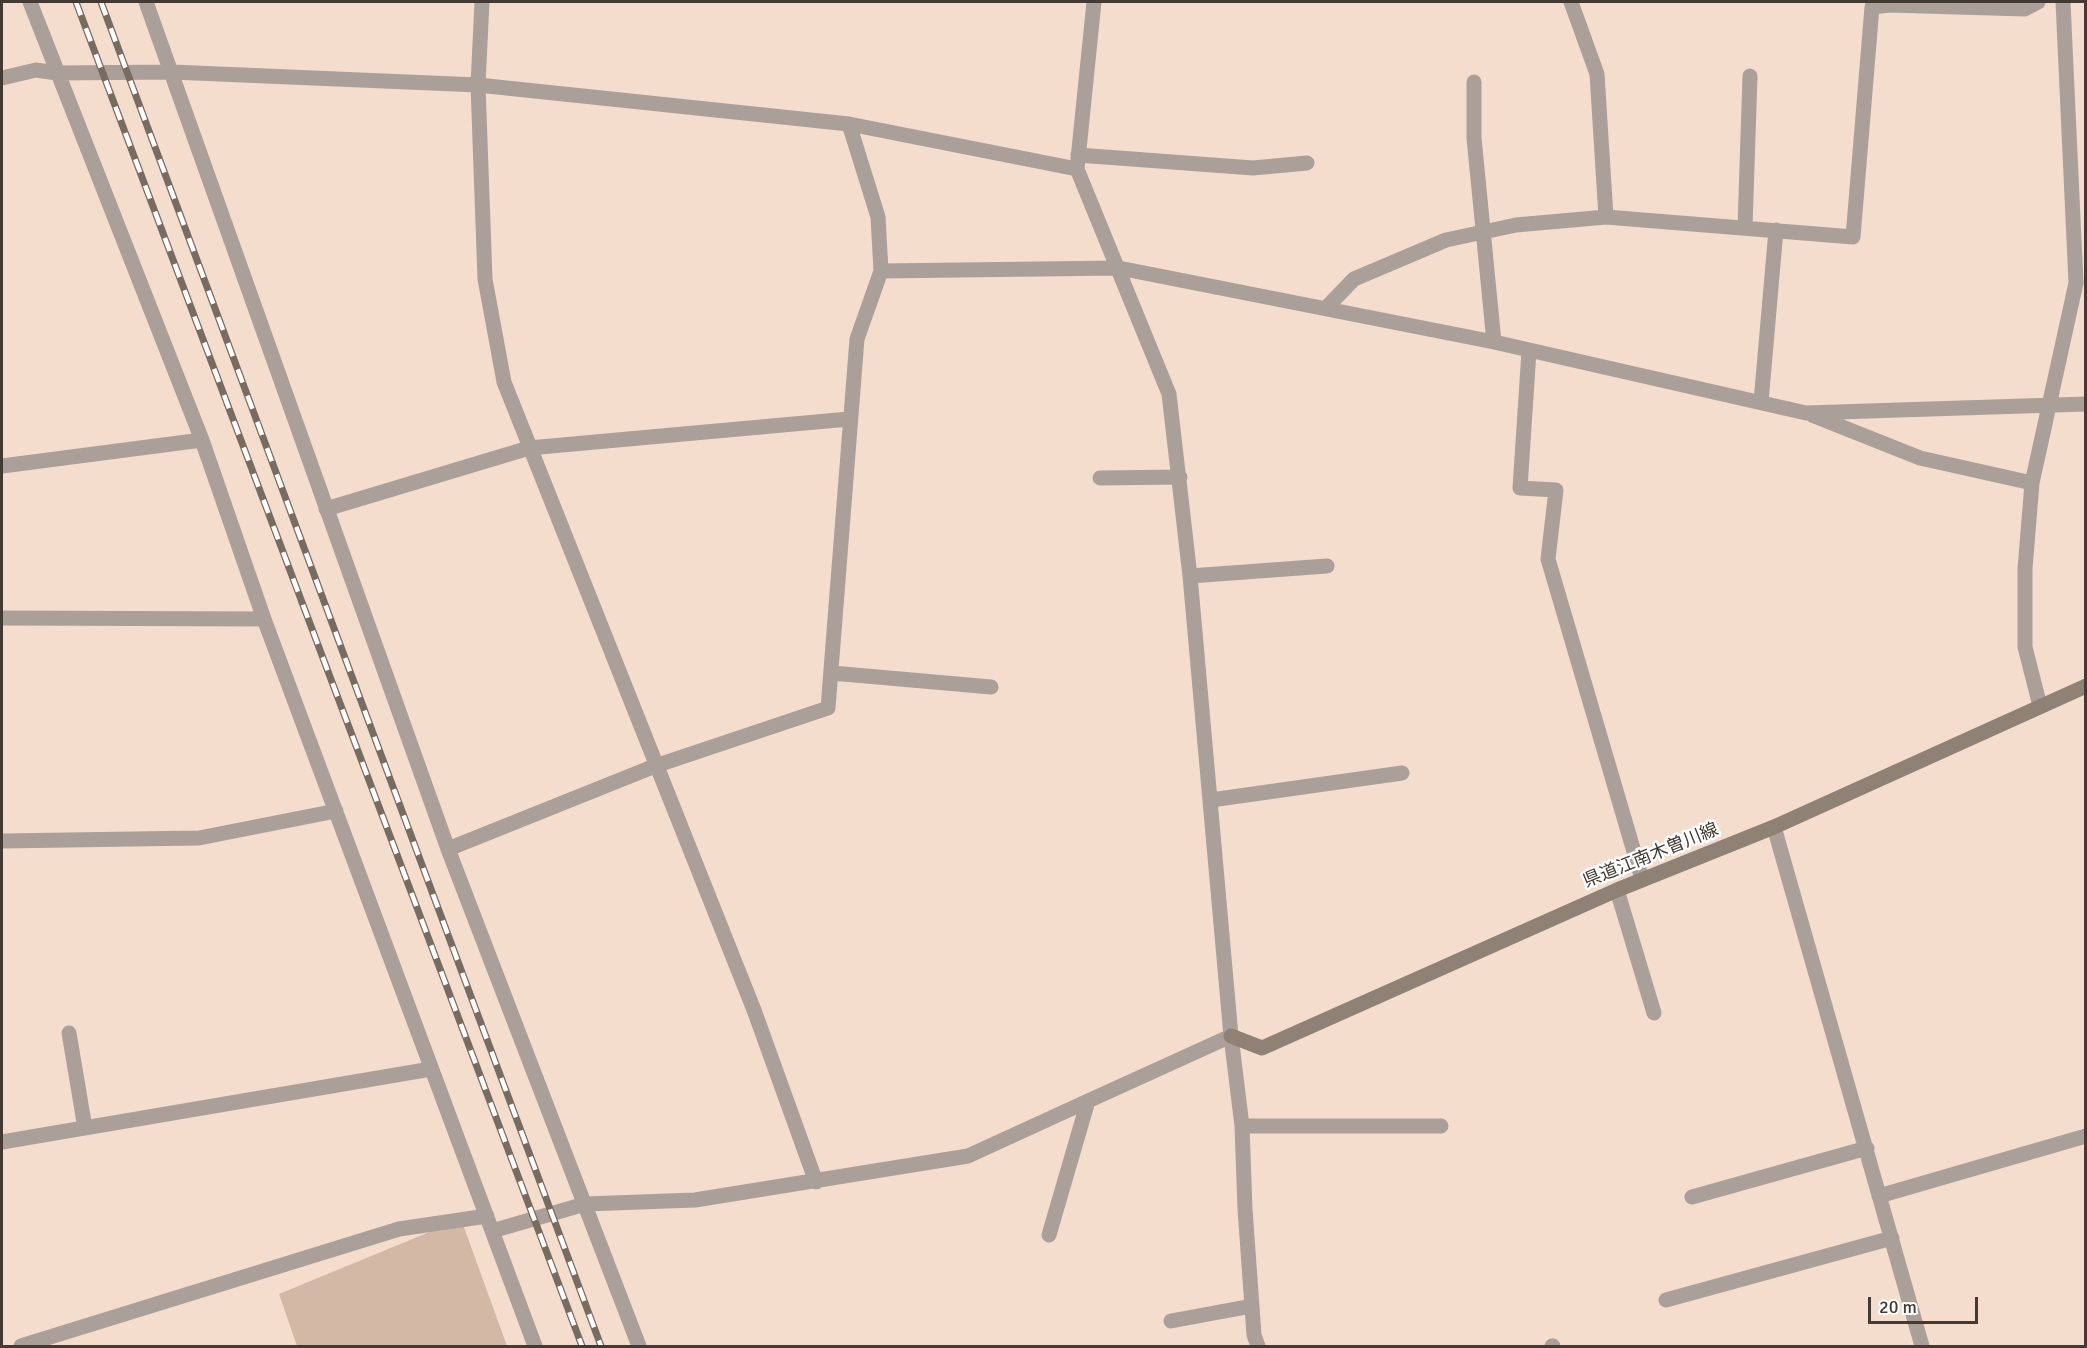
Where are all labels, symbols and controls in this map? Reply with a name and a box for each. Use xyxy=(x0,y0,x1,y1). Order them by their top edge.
street label: 県道江南木曽川線 xyxy=(1580,819,1722,893)
scale bar xyxy=(1871,1285,1980,1323)
text: 20 m xyxy=(1879,1296,1917,1318)

